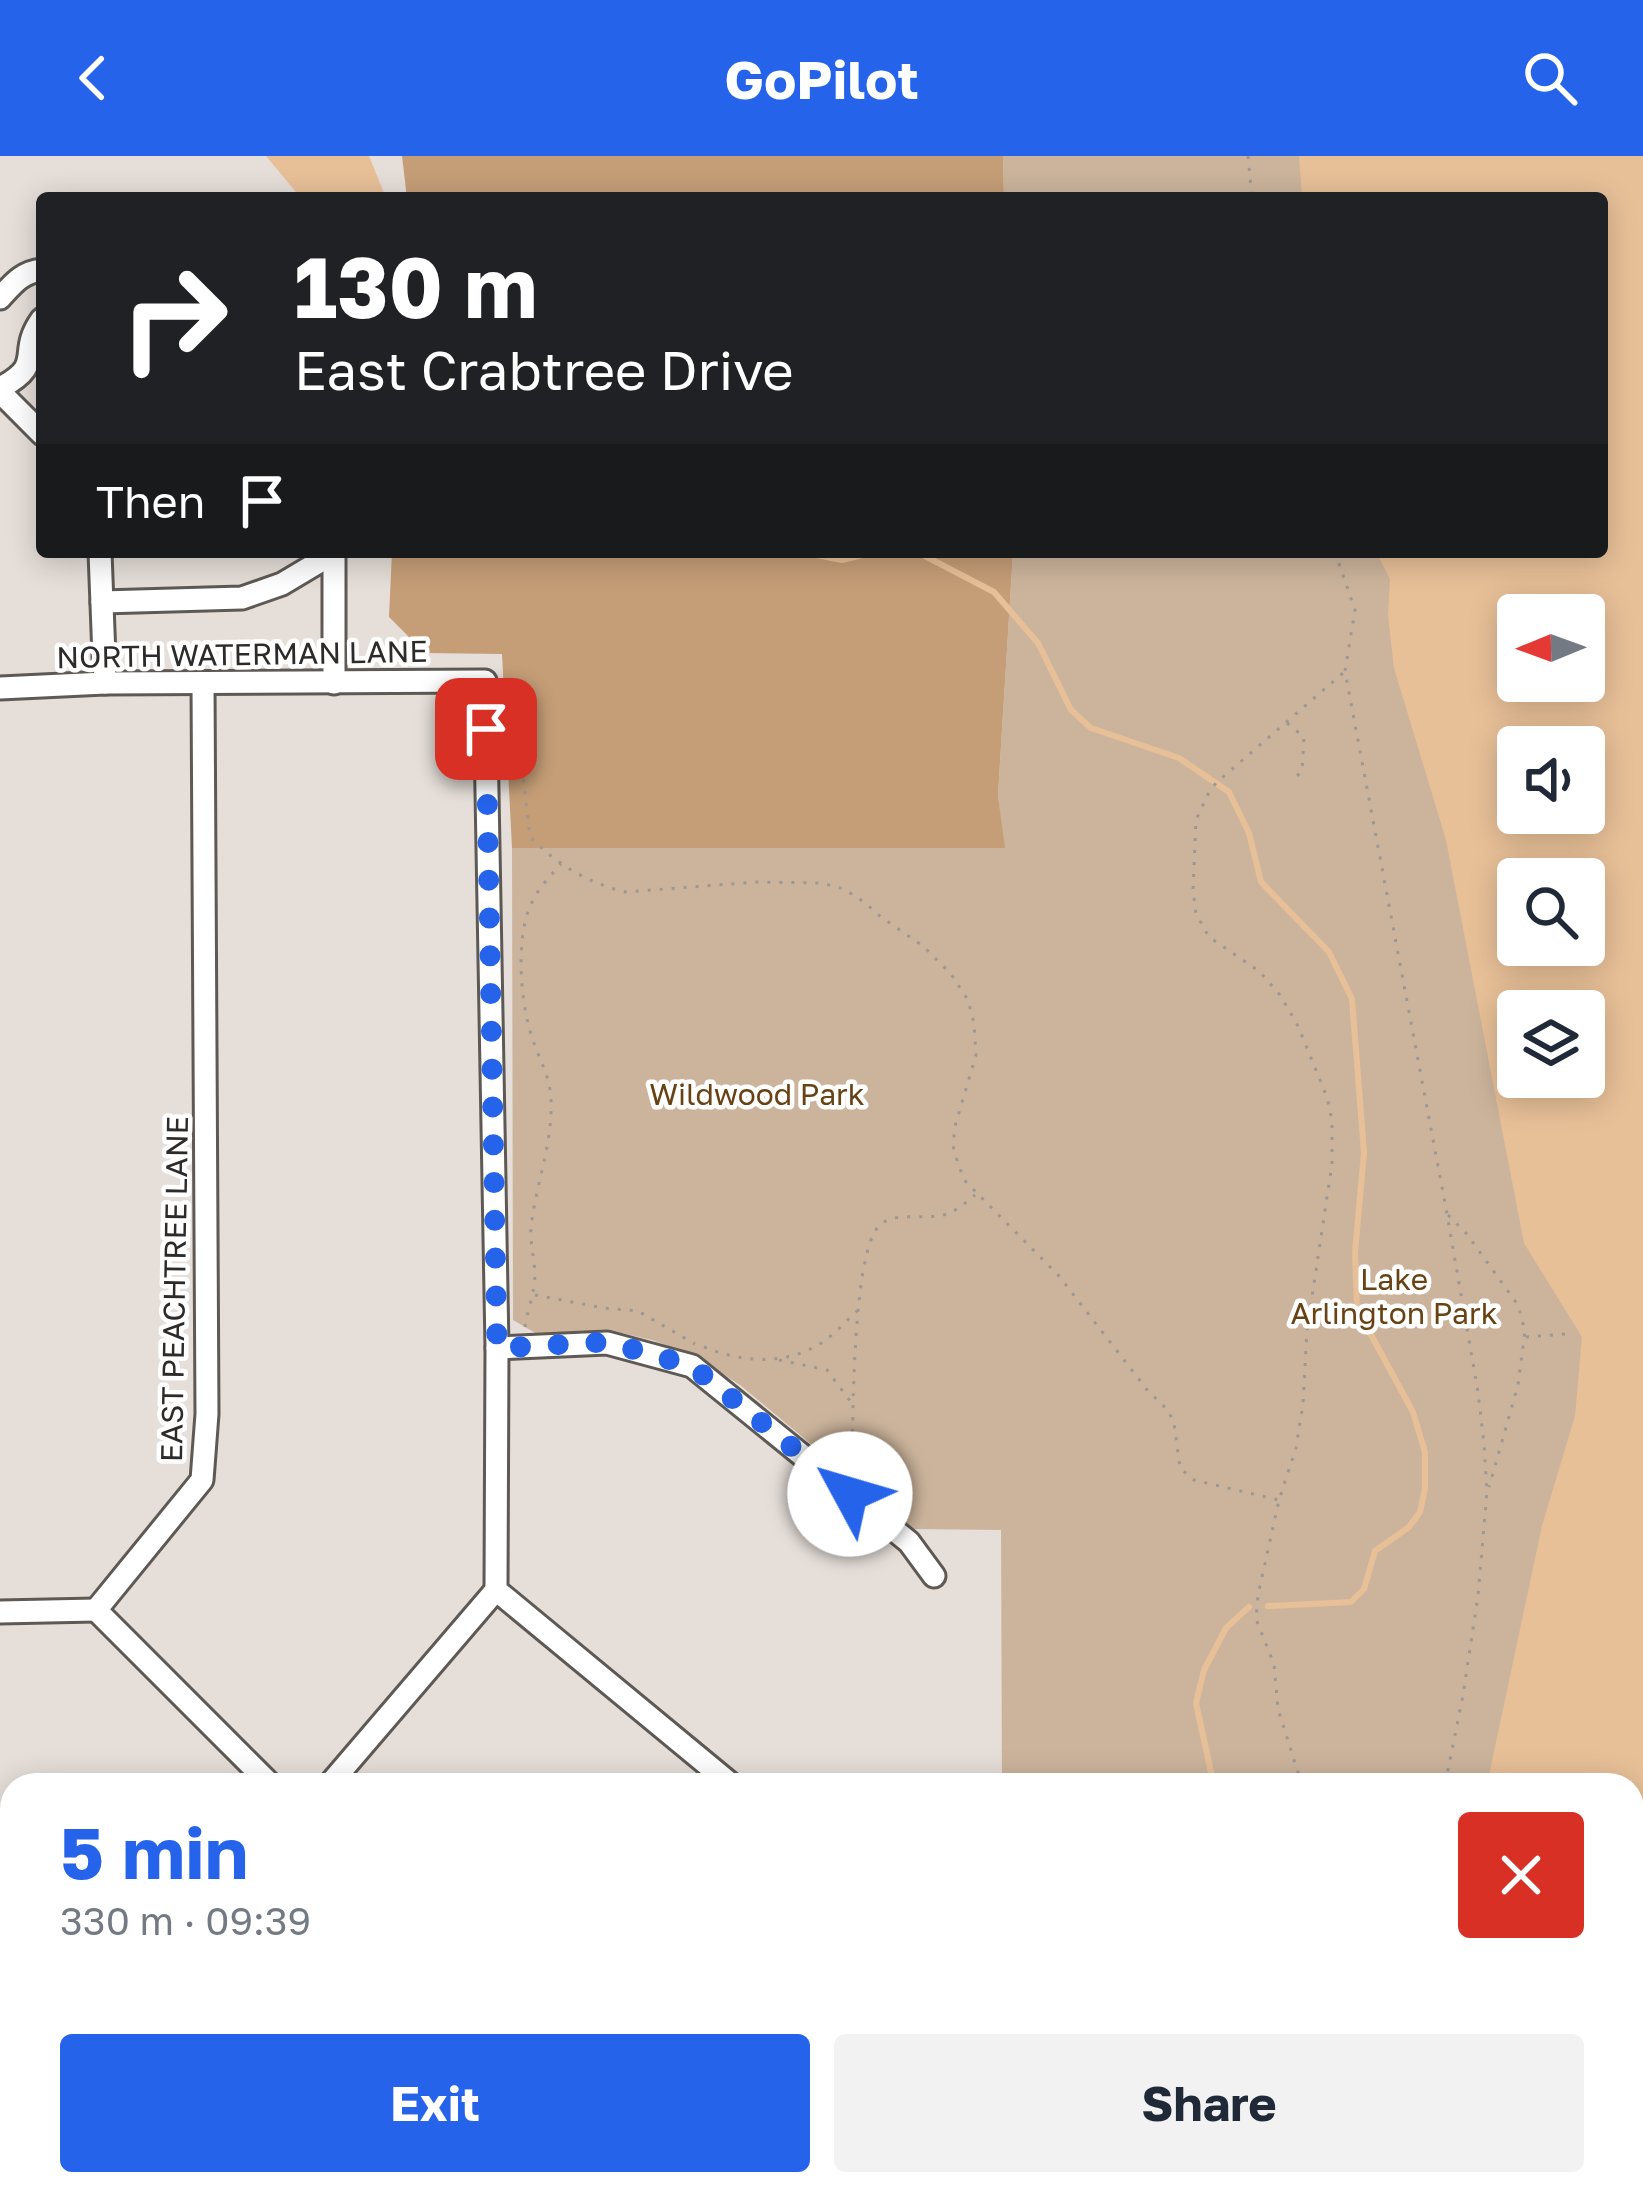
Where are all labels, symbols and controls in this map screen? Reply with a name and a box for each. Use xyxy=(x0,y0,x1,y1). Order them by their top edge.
icon: back xyxy=(60,45,126,111)
icon: search xyxy=(1517,45,1583,111)
text: GoPilot xyxy=(724,46,919,111)
text: 130 m xyxy=(294,236,538,336)
icon: right xyxy=(96,240,252,396)
text: East Crabtree Drive xyxy=(294,337,794,402)
icon: arrive xyxy=(229,468,295,534)
text: Then xyxy=(96,474,205,528)
north arrow xyxy=(1497,594,1605,702)
map controls xyxy=(1497,594,1605,1098)
street label: NORTH WATERMAN LANE xyxy=(56,633,428,675)
pin xyxy=(435,678,537,780)
icon: arrive xyxy=(453,696,519,762)
button: sound xyxy=(1497,726,1605,834)
button: search xyxy=(1497,858,1605,966)
button: layers xyxy=(1497,990,1605,1098)
park label: Wildwood Park xyxy=(649,1076,865,1112)
street label: EAST PEACHTREE LANE xyxy=(153,1116,195,1462)
park label: Lake Arlington Park xyxy=(1290,1261,1498,1331)
position arrow xyxy=(787,1431,913,1557)
text: 5 min xyxy=(60,1808,248,1895)
button: close xyxy=(1458,1812,1584,1938)
text: 330 m · 09:39 xyxy=(60,1897,311,1944)
button: Exit xyxy=(60,2034,810,2172)
button: Share xyxy=(834,2034,1584,2172)

